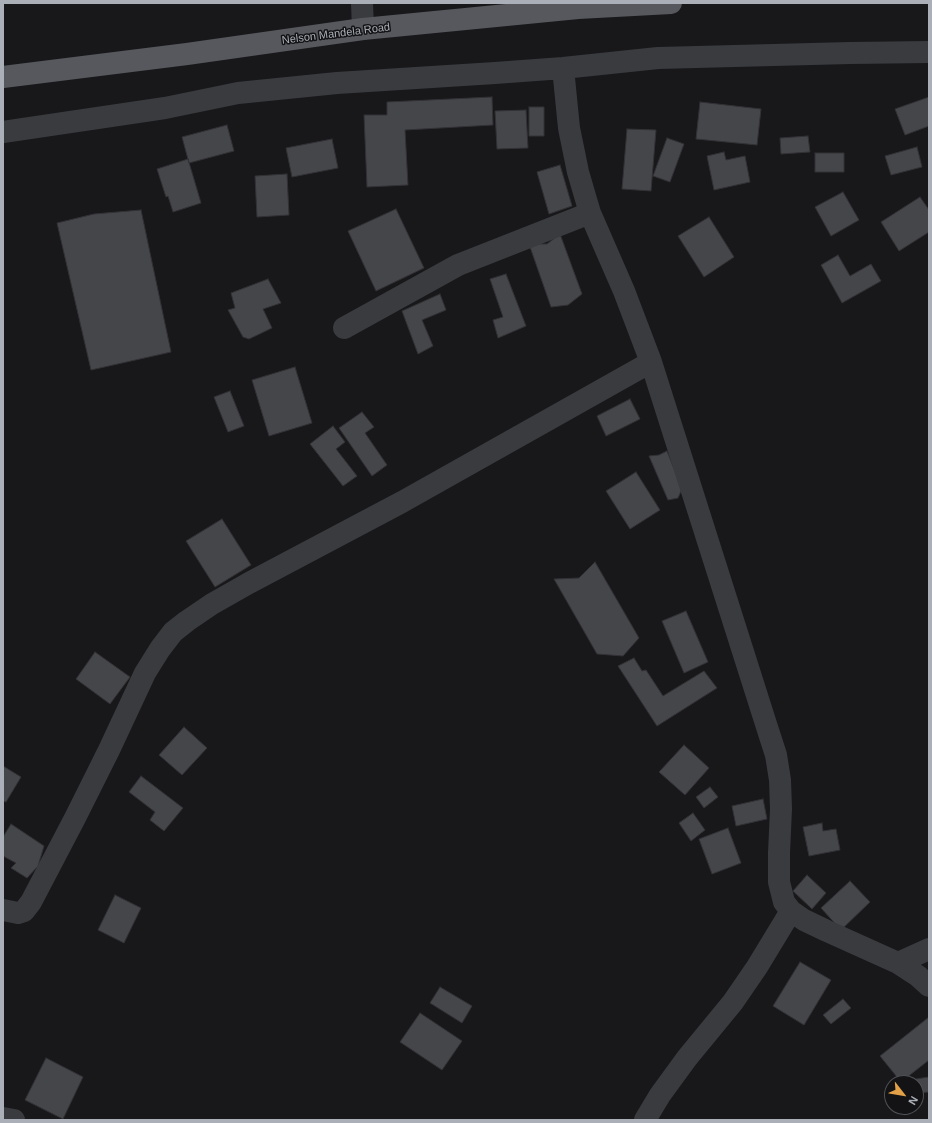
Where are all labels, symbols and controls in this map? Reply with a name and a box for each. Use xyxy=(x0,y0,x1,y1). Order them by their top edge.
street label: Nelson Mandela Road xyxy=(281,21,391,47)
north arrow xyxy=(884,1075,924,1115)
text: N xyxy=(906,1094,921,1107)

